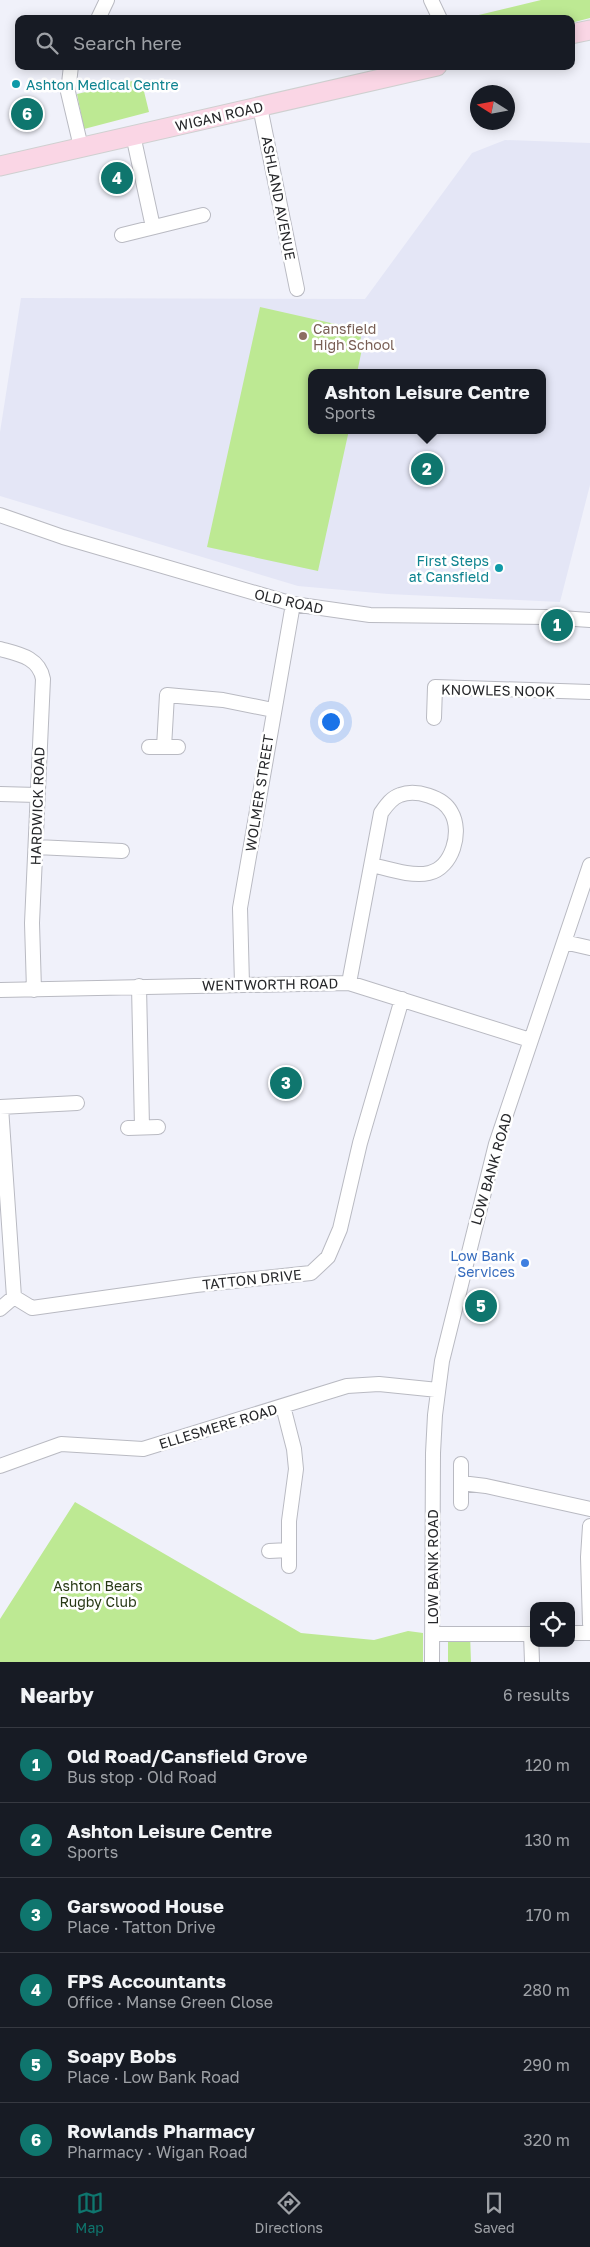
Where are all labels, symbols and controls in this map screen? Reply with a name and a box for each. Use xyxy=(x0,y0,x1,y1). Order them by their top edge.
search box xyxy=(15,15,575,70)
icon: search xyxy=(33,29,61,57)
text: Search here xyxy=(73,31,182,54)
place label: Ashton Medical Centre xyxy=(26,76,179,93)
marker: Ashton Medical Centre xyxy=(10,78,22,90)
north arrow xyxy=(470,85,515,130)
pin: 6 xyxy=(11,95,43,133)
street label: WIGAN ROAD xyxy=(173,98,265,134)
street label: ASHLAND AVENUE xyxy=(259,135,299,261)
pin: 4 xyxy=(101,159,133,197)
place label: Cansfield High School xyxy=(313,320,395,353)
marker: Cansfield High School xyxy=(297,330,309,342)
popup xyxy=(308,369,546,434)
text: Ashton Leisure Centre xyxy=(324,380,530,403)
text: Sports xyxy=(324,403,376,423)
pin: 2 xyxy=(411,450,443,488)
place label: First Steps at Cansfield xyxy=(409,552,489,585)
marker: First Steps at Cansfield xyxy=(493,562,505,574)
street label: OLD ROAD xyxy=(253,585,325,617)
pin: 1 xyxy=(541,606,573,644)
street label: KNOWLES NOOK xyxy=(441,681,555,699)
your location xyxy=(318,709,344,735)
street label: WOLMER STREET xyxy=(241,733,277,853)
street label: HARDWICK ROAD xyxy=(26,746,48,866)
street label: WENTWORTH ROAD xyxy=(202,974,338,994)
pin: 3 xyxy=(270,1064,302,1102)
street label: LOW BANK ROAD xyxy=(467,1111,515,1227)
place label: Low Bank Services xyxy=(450,1247,515,1280)
marker: Low Bank Services xyxy=(519,1257,531,1269)
street label: TATTON DRIVE xyxy=(202,1265,302,1293)
pin: 5 xyxy=(465,1287,497,1325)
street label: ELLESMERE ROAD xyxy=(157,1400,279,1452)
street label: LOW BANK ROAD xyxy=(424,1509,441,1625)
park label: Ashton Bears Rugby Club xyxy=(53,1577,143,1610)
map controls xyxy=(530,1602,575,1647)
button: locate xyxy=(530,1602,575,1647)
text: Nearby xyxy=(20,1682,94,1708)
text: 6 results xyxy=(503,1685,570,1705)
text: Old Road/Cansfield Grove xyxy=(67,1744,308,1767)
text: 1 xyxy=(32,1755,40,1775)
text: 120 m xyxy=(525,1755,570,1775)
text: Bus stop · Old Road xyxy=(67,1767,217,1787)
text: Ashton Leisure Centre xyxy=(67,1819,272,1842)
text: 2 xyxy=(31,1830,41,1850)
text: 130 m xyxy=(525,1830,570,1850)
text: Sports xyxy=(67,1842,118,1862)
text: Garswood House xyxy=(67,1894,224,1917)
text: 3 xyxy=(31,1905,41,1925)
text: 170 m xyxy=(526,1905,570,1925)
text: Place · Tatton Drive xyxy=(67,1917,216,1937)
text: FPS Accountants xyxy=(67,1969,226,1992)
text: 4 xyxy=(31,1980,41,2000)
text: 280 m xyxy=(523,1980,570,2000)
text: Office · Manse Green Close xyxy=(67,1992,273,2012)
text: Soapy Bobs xyxy=(67,2044,177,2067)
text: 5 xyxy=(31,2055,41,2075)
text: 290 m xyxy=(523,2055,570,2075)
text: Place · Low Bank Road xyxy=(67,2067,240,2087)
text: Rowlands Pharmacy xyxy=(67,2119,255,2142)
text: 6 xyxy=(31,2130,41,2150)
text: 320 m xyxy=(523,2130,570,2150)
text: Pharmacy · Wigan Road xyxy=(67,2142,248,2162)
tab: Map xyxy=(75,2189,104,2236)
tab: Directions xyxy=(255,2189,323,2236)
tab: Saved xyxy=(474,2189,515,2236)

